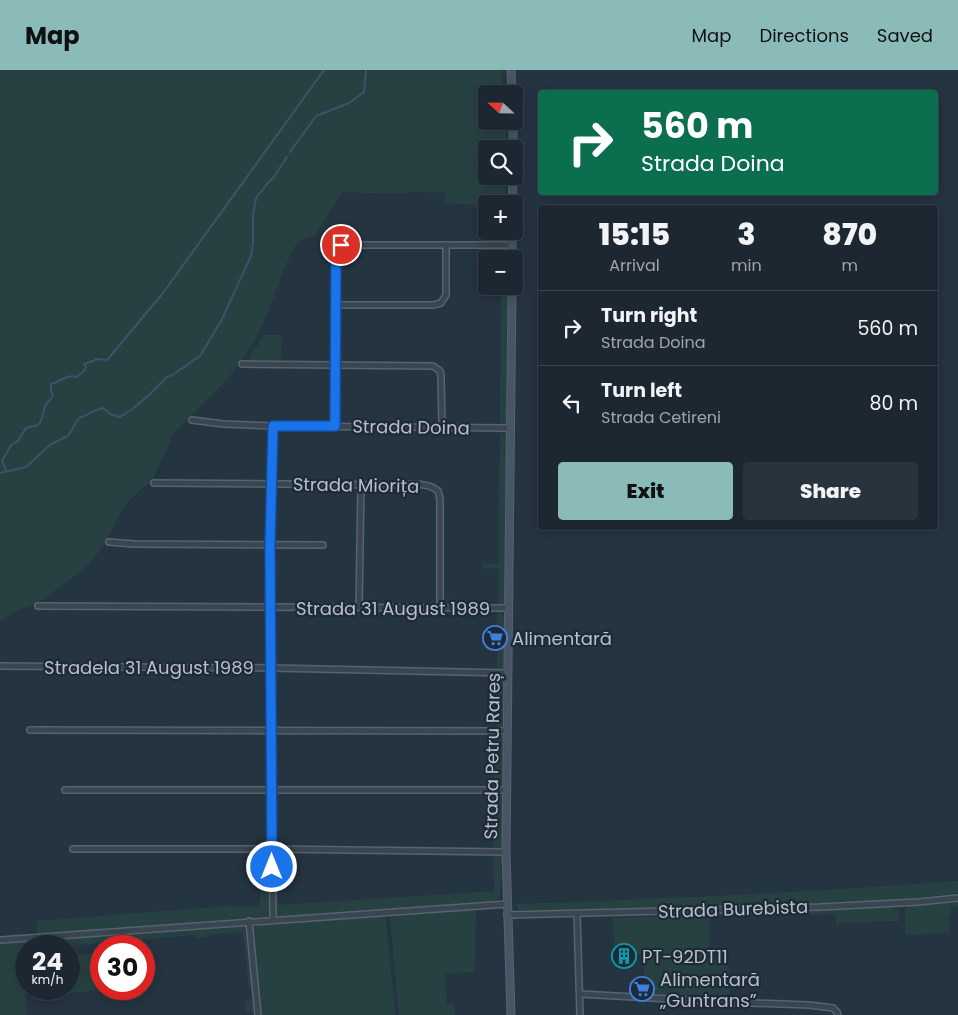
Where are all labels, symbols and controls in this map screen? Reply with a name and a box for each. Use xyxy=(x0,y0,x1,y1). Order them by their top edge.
text: Map xyxy=(25,19,80,52)
text: Map xyxy=(692,23,731,48)
text: Directions xyxy=(759,23,849,48)
text: Saved xyxy=(877,23,933,48)
north arrow xyxy=(478,85,522,130)
map controls xyxy=(478,85,523,295)
text: 560 m xyxy=(641,101,753,150)
icon: right xyxy=(558,110,623,175)
button: search xyxy=(478,140,523,185)
text: Strada Doina xyxy=(641,148,785,179)
button: + xyxy=(478,195,523,240)
text: 15:15 xyxy=(599,213,670,256)
text: 3 xyxy=(737,213,755,256)
text: 870 xyxy=(822,213,877,256)
pin xyxy=(320,224,362,266)
icon: arrive xyxy=(327,231,355,259)
button: − xyxy=(478,250,523,295)
text: Arrival xyxy=(609,254,660,277)
text: min xyxy=(731,254,762,277)
text: m xyxy=(842,254,858,277)
text: Turn right xyxy=(601,302,697,329)
icon: right xyxy=(558,314,586,342)
text: 560 m xyxy=(857,315,918,342)
text: Strada Doina xyxy=(601,331,705,354)
text: Turn left xyxy=(601,377,682,404)
icon: left xyxy=(558,389,586,417)
text: 80 m xyxy=(869,390,918,417)
text: Strada Cetireni xyxy=(601,406,721,429)
street label: Strada Doina xyxy=(352,413,470,441)
button: Exit xyxy=(558,462,733,520)
button: Share xyxy=(743,462,918,520)
street label: Strada Miorița xyxy=(293,471,419,499)
street label: Strada 31 August 1989 xyxy=(296,596,490,621)
supermarket icon: Alimentară xyxy=(482,625,508,651)
place label: Alimentară xyxy=(512,626,612,651)
street label: Stradela 31 August 1989 xyxy=(44,655,254,680)
street label: Strada Petru Rareș xyxy=(478,672,506,840)
position arrow xyxy=(245,840,297,892)
street label: Strada Burebista xyxy=(657,894,809,924)
speed limit sign: 30 xyxy=(90,935,155,1000)
building icon: PT-92DT11 xyxy=(611,943,637,969)
text: 24 xyxy=(32,944,63,979)
place label: PT-92DT11 xyxy=(642,944,728,969)
place label: Alimentară „Guntrans” xyxy=(659,967,760,1013)
text: km/h xyxy=(32,971,63,988)
supermarket icon: Alimentară „Guntrans” xyxy=(629,976,655,1002)

